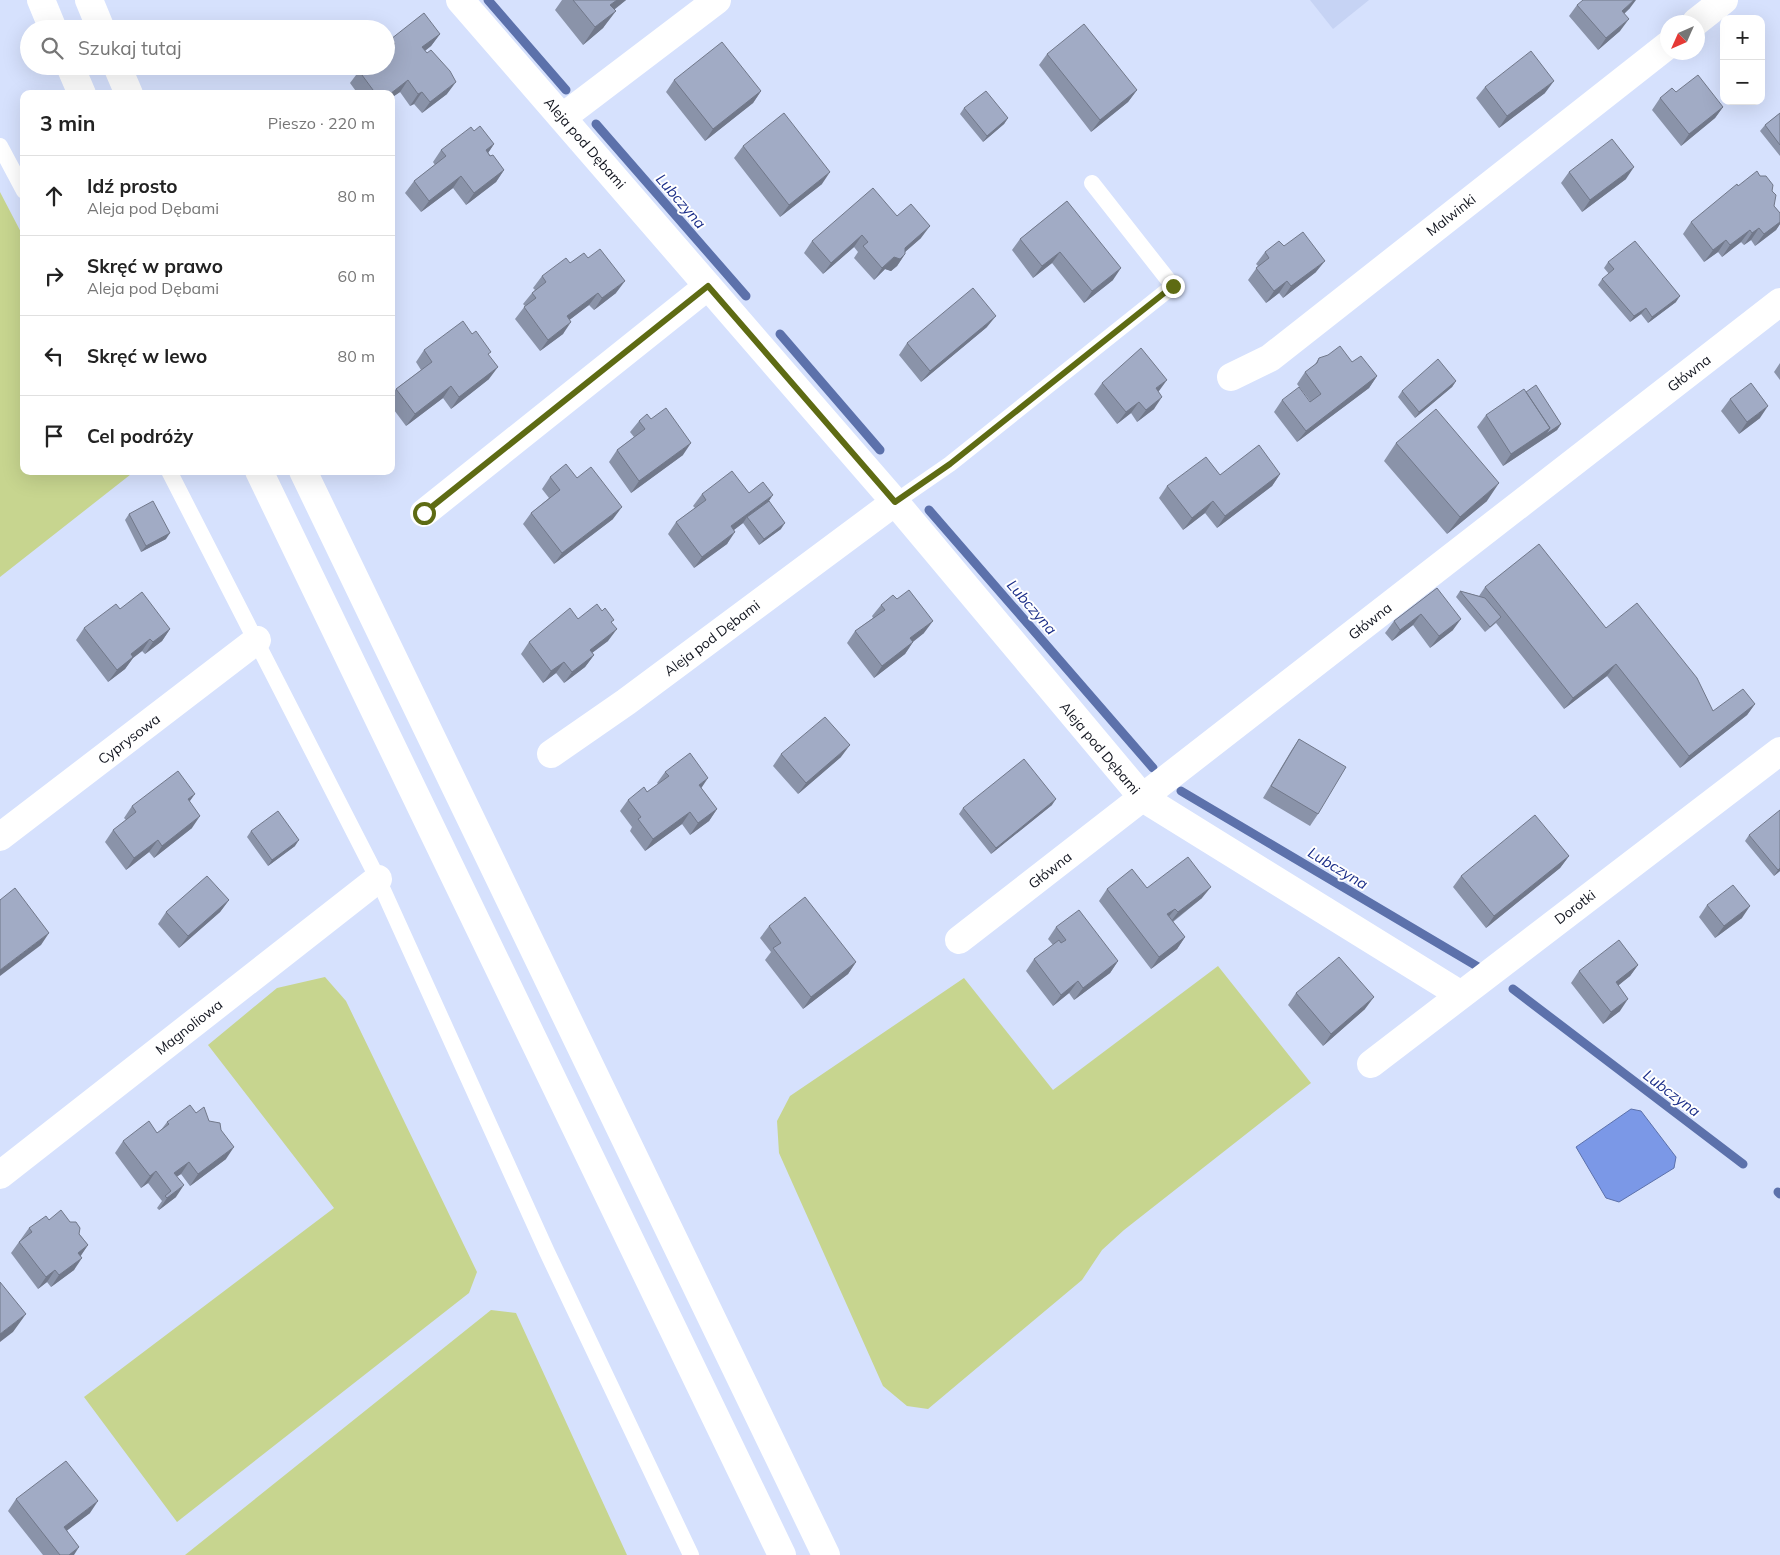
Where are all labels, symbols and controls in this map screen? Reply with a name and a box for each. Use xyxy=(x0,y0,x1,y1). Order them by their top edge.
north arrow xyxy=(1660,15,1705,60)
map controls xyxy=(1720,15,1765,105)
button: + xyxy=(1720,15,1765,60)
search box xyxy=(20,20,395,75)
icon: search xyxy=(38,34,66,62)
text: Szukaj tutaj xyxy=(78,36,181,60)
button: − xyxy=(1720,60,1765,105)
street label: Aleja pod Dębami xyxy=(540,93,630,193)
text: 3 min xyxy=(40,110,95,136)
text: Pieszo · 220 m xyxy=(268,113,375,133)
water label: Lubczyna xyxy=(652,170,710,232)
text: Idź prosto xyxy=(87,174,178,198)
icon: ahead xyxy=(40,182,68,210)
text: 80 m xyxy=(338,186,375,206)
street label: Malwinki xyxy=(1423,190,1479,240)
text: Aleja pod Dębami xyxy=(87,198,219,218)
text: Skręć w prawo xyxy=(87,254,223,278)
icon: right xyxy=(40,262,68,290)
text: 60 m xyxy=(338,266,375,286)
route end xyxy=(1162,275,1185,298)
text: Aleja pod Dębami xyxy=(87,278,219,298)
icon: left xyxy=(40,342,68,370)
text: Skręć w lewo xyxy=(87,344,207,368)
text: 80 m xyxy=(338,346,375,366)
street label: Główna xyxy=(1664,350,1714,396)
icon: arrive xyxy=(40,422,68,450)
text: Cel podróży xyxy=(87,424,193,448)
route start xyxy=(413,502,436,525)
water label: Lubczyna xyxy=(1003,576,1061,638)
street label: Aleja pod Dębami xyxy=(660,596,764,680)
street label: Główna xyxy=(1345,598,1395,644)
street label: Aleja pod Dębami xyxy=(1056,698,1144,798)
street label: Cyprysowa xyxy=(94,710,164,768)
water label: Lubczyna xyxy=(1305,843,1371,893)
street label: Główna xyxy=(1025,847,1075,893)
street label: Dorotki xyxy=(1551,886,1599,928)
street label: Magnoliowa xyxy=(152,995,226,1059)
water label: Lubczyna xyxy=(1640,1065,1704,1121)

